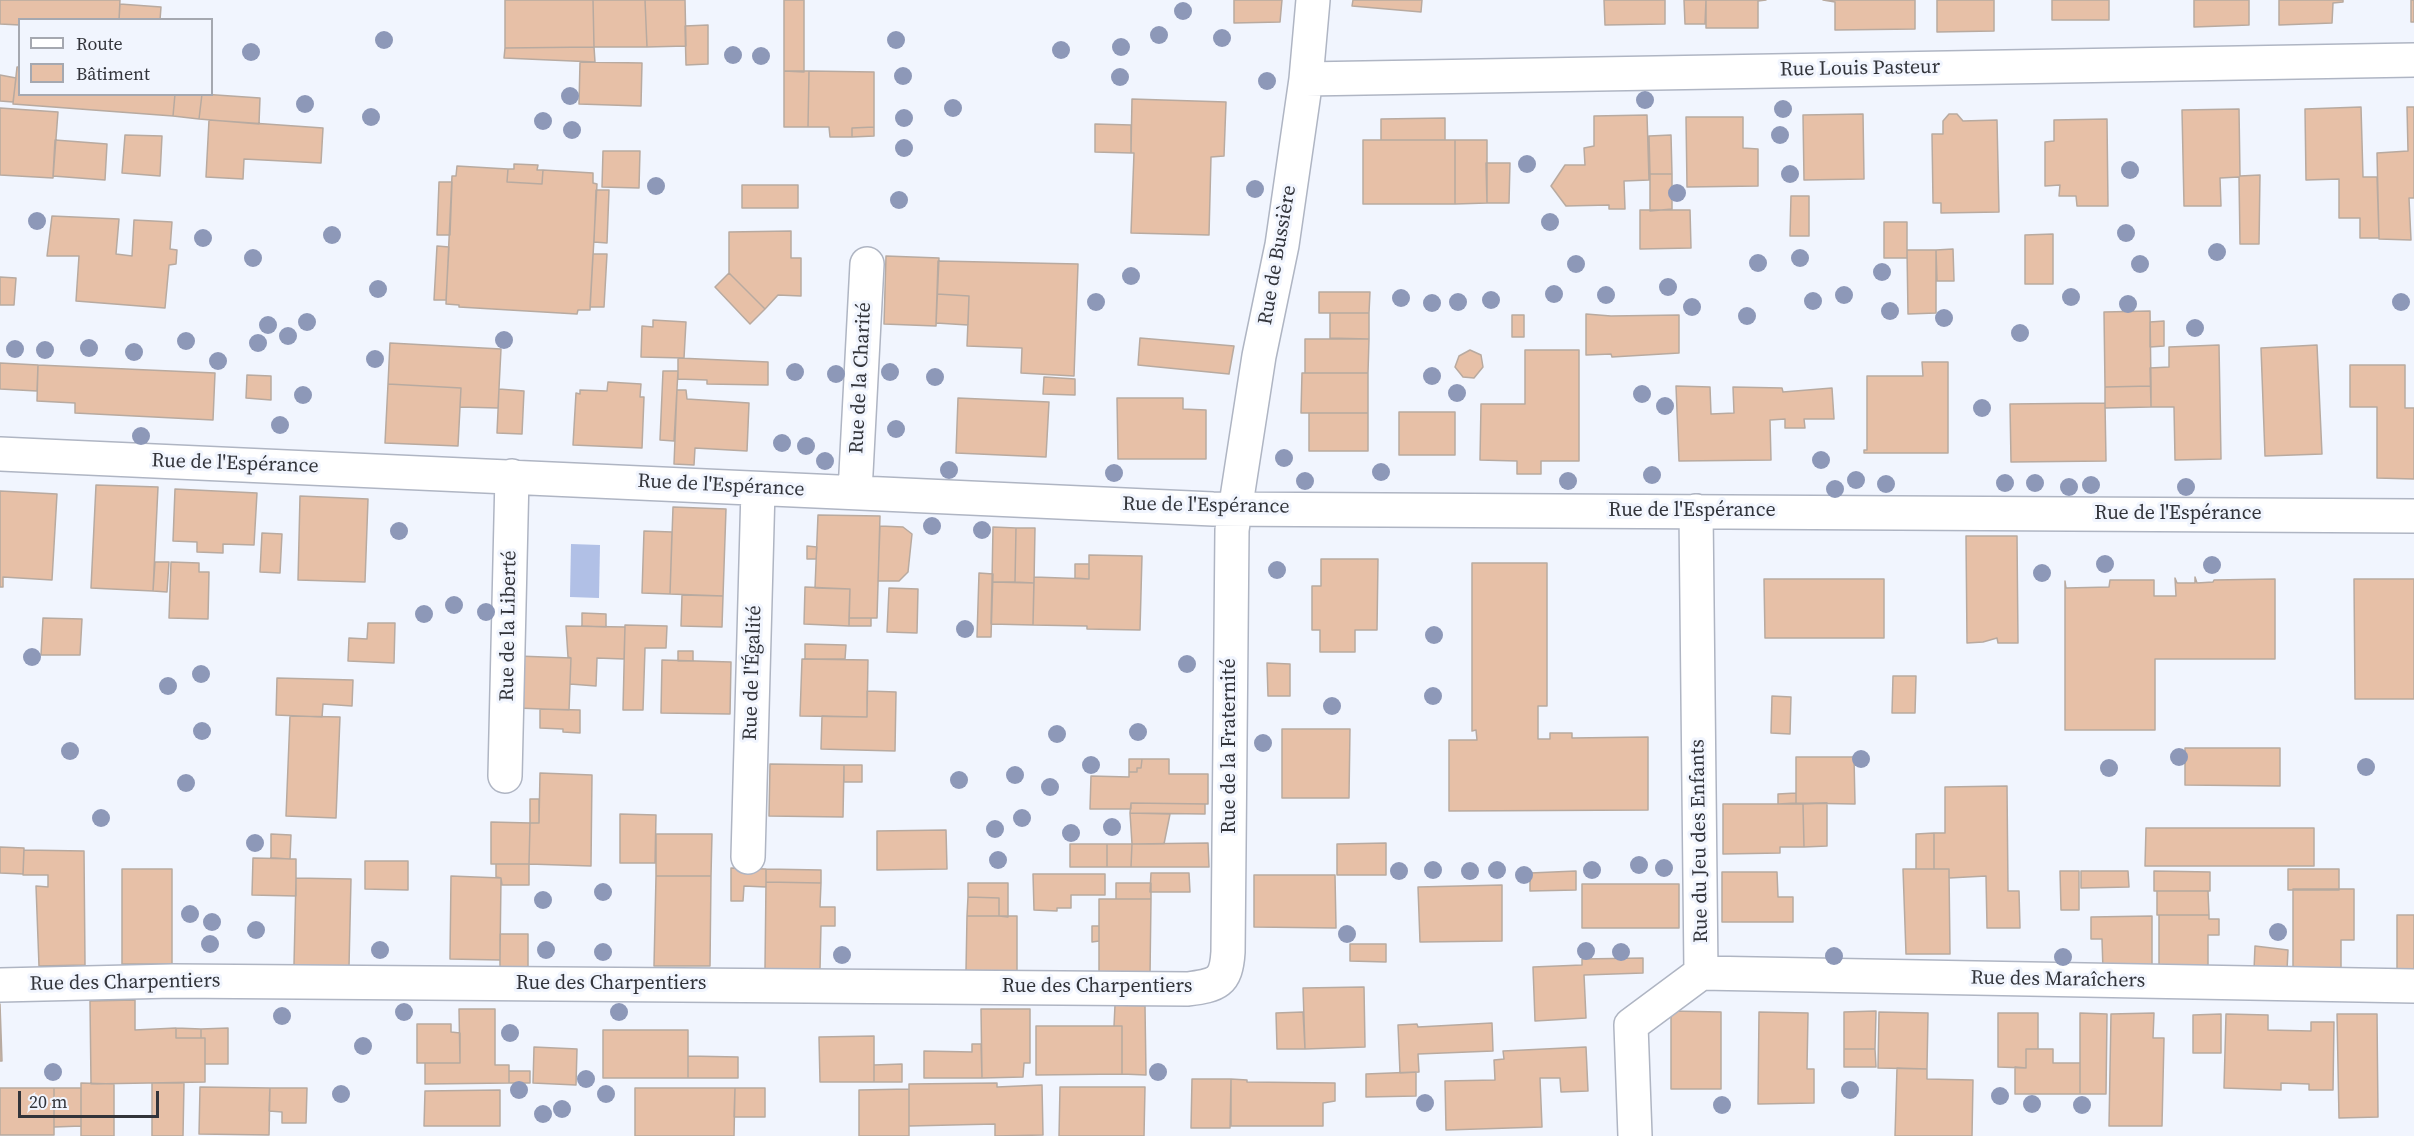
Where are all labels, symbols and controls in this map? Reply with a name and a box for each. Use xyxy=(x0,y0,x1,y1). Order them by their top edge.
legend xyxy=(18,18,213,96)
text: Route xyxy=(76,31,123,56)
street label: Rue Louis Pasteur xyxy=(1780,56,1940,82)
text: Bâtiment xyxy=(76,61,150,86)
street label: Rue de Bussière xyxy=(1254,183,1302,327)
street label: Rue de la Charité xyxy=(845,302,877,454)
street label: Rue de l'Espérance xyxy=(151,449,319,479)
street label: Rue de l'Espérance xyxy=(637,470,805,502)
street label: Rue de l'Espérance xyxy=(1122,493,1290,519)
street label: Rue de l'Espérance xyxy=(1608,499,1776,523)
street label: Rue de l'Espérance xyxy=(2094,502,2262,526)
street label: Rue de la Liberté xyxy=(496,550,522,702)
street label: Rue de l'Égalité xyxy=(739,605,767,741)
street label: Rue de la Fraternité xyxy=(1218,658,1242,834)
street label: Rue du Jeu des Enfants xyxy=(1686,739,1714,943)
street label: Rue des Maraîchers xyxy=(1970,966,2146,994)
street label: Rue des Charpentiers xyxy=(29,969,221,997)
street label: Rue des Charpentiers xyxy=(516,972,706,996)
street label: Rue des Charpentiers xyxy=(1002,975,1192,999)
scale bar xyxy=(21,1079,162,1117)
text: 20 m xyxy=(29,1089,67,1114)

